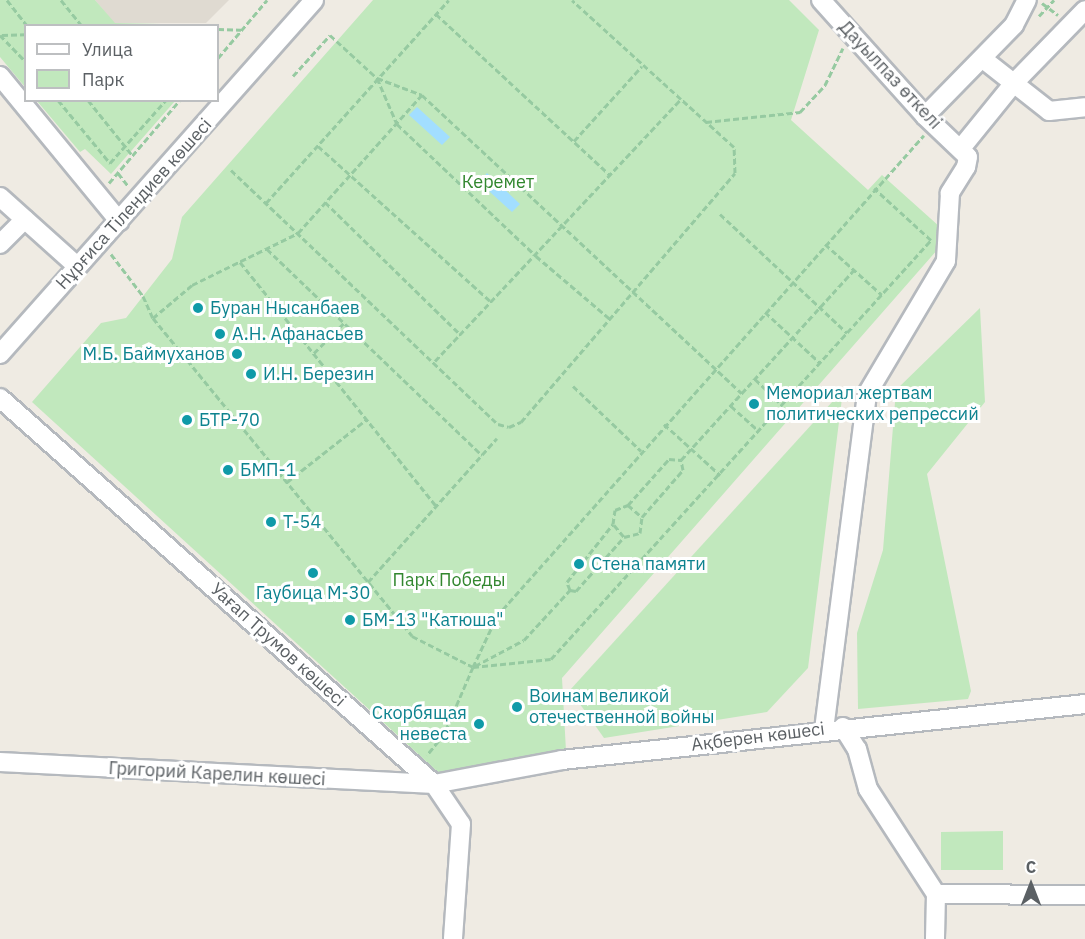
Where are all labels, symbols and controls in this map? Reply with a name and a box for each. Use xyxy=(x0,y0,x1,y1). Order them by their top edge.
street label: Дауылпаз өткелі xyxy=(834,16,946,134)
legend xyxy=(24,24,219,102)
text: Улица xyxy=(82,38,133,61)
text: Парк xyxy=(82,68,124,91)
street label: Нұрғиса Тілендиев көшесі xyxy=(52,114,216,294)
park label: Керемет xyxy=(462,171,534,193)
place label: Буран Нысанбаев xyxy=(210,297,360,319)
marker: Буран Нысанбаев xyxy=(191,301,205,315)
place label: А.Н. Афанасьев xyxy=(232,323,364,345)
marker: А.Н. Афанасьев xyxy=(213,327,227,341)
place label: М.Б. Баймуханов xyxy=(83,343,225,365)
marker: М.Б. Баймуханов xyxy=(230,347,244,361)
place label: И.Н. Березин xyxy=(263,363,374,385)
marker: И.Н. Березин xyxy=(244,367,258,381)
place label: Мемориал жертвам политических репрессий xyxy=(766,383,979,426)
marker: Мемориал жертвам политических репрессий xyxy=(747,397,761,411)
place label: БТР-70 xyxy=(199,409,260,431)
marker: БТР-70 xyxy=(180,413,194,427)
place label: БМП-1 xyxy=(240,459,297,481)
marker: БМП-1 xyxy=(221,463,235,477)
place label: Т-54 xyxy=(283,511,321,533)
marker: Т-54 xyxy=(264,515,278,529)
place label: Стена памяти xyxy=(591,553,706,575)
marker: Стена памяти xyxy=(572,557,586,571)
marker: Гаубица М-30 xyxy=(306,566,320,580)
park label: Парк Победы xyxy=(392,569,506,591)
street label: Уағап Трумов көшесі xyxy=(206,579,350,711)
place label: Гаубица М-30 xyxy=(256,582,370,604)
place label: БМ-13 "Катюша" xyxy=(362,609,504,631)
marker: БМ-13 "Катюша" xyxy=(343,613,357,627)
place label: Воинам великой отечественной войны xyxy=(529,686,715,728)
marker: Воинам великой отечественной войны xyxy=(510,700,524,714)
place label: Скорбящая невеста xyxy=(372,703,467,746)
marker: Скорбящая невеста xyxy=(472,717,486,731)
street label: Ақберен көшесі xyxy=(690,718,826,756)
street label: Григорий Карелин көшесі xyxy=(108,758,326,790)
north arrow xyxy=(1001,855,1061,915)
text: С xyxy=(1026,857,1036,877)

